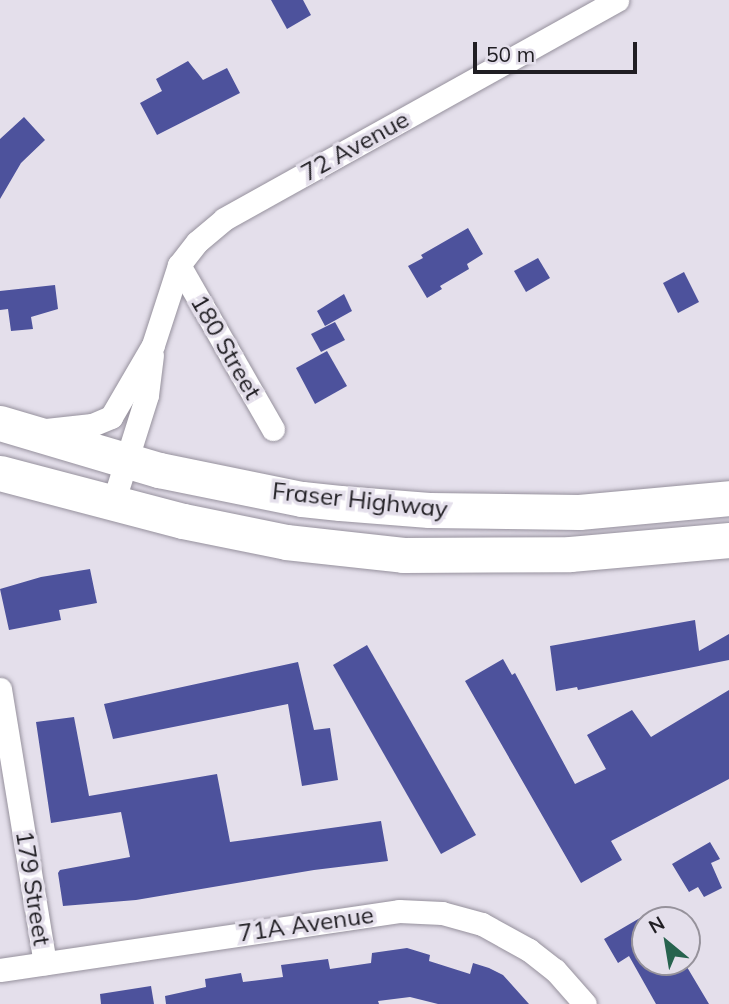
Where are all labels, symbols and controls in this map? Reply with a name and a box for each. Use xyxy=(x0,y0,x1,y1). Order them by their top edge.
scale bar xyxy=(477,28,642,72)
text: 50 m xyxy=(486,41,535,67)
street label: 72 Avenue xyxy=(296,105,414,187)
street label: 180 Street xyxy=(185,290,267,404)
street label: Fraser Highway xyxy=(271,476,449,524)
street label: 179 Street xyxy=(10,829,56,947)
street label: 71A Avenue xyxy=(237,900,375,948)
north arrow xyxy=(631,906,701,976)
text: N xyxy=(644,911,669,939)

